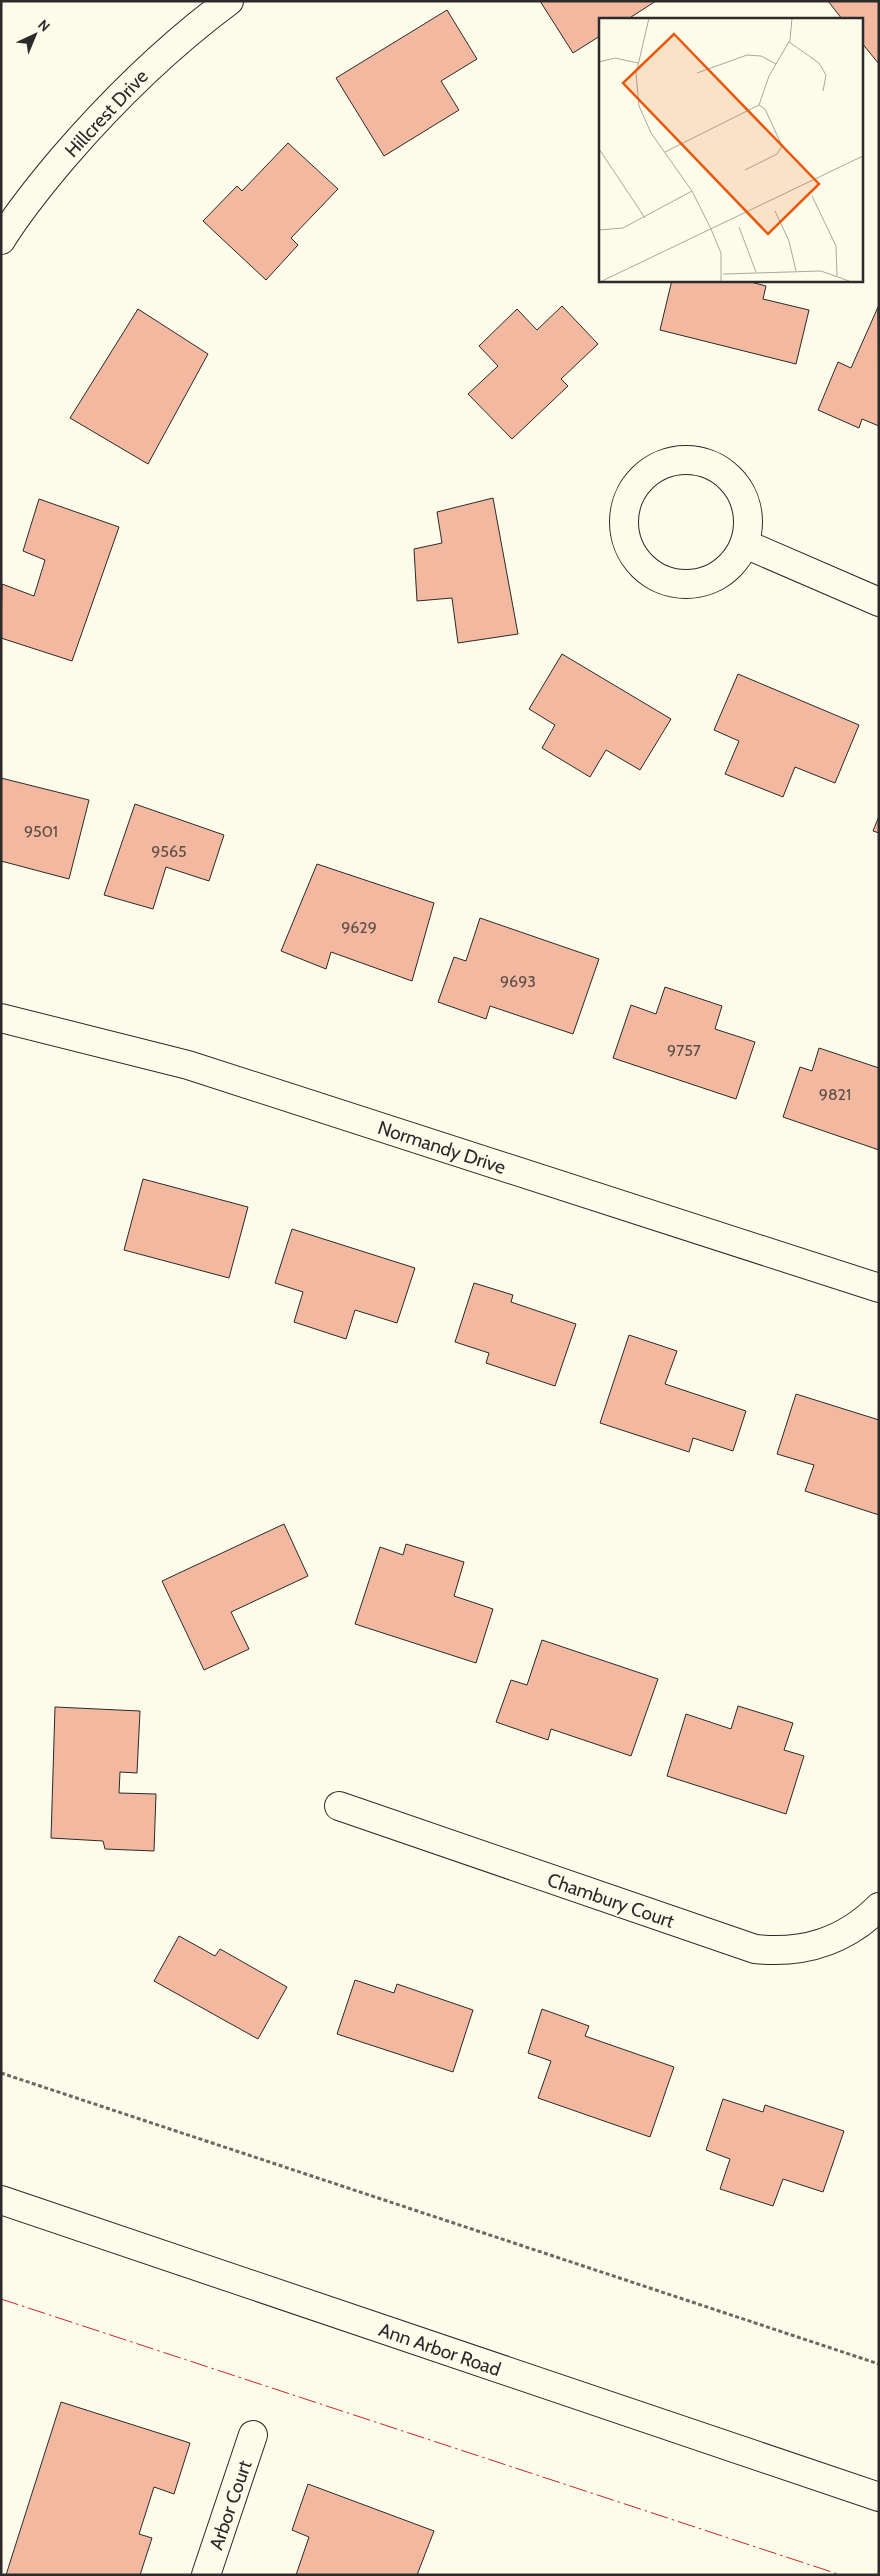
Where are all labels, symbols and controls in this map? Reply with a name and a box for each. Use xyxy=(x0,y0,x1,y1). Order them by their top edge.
north arrow xyxy=(10,10,60,60)
text: N xyxy=(34,16,54,36)
inset map xyxy=(599,18,862,281)
street label: Hillcrest Drive xyxy=(60,65,153,162)
house number: 9501 xyxy=(24,822,58,841)
house number: 9565 xyxy=(151,842,187,861)
house number: 9629 xyxy=(341,918,377,937)
house number: 9693 xyxy=(500,972,536,991)
house number: 9757 xyxy=(667,1041,701,1060)
house number: 9821 xyxy=(819,1085,851,1104)
street label: Normandy Drive xyxy=(375,1116,509,1179)
street label: Chambury Court xyxy=(544,1868,678,1933)
street label: Ann Arbor Road xyxy=(376,2318,504,2381)
street label: Arbor Court xyxy=(204,2457,257,2553)

